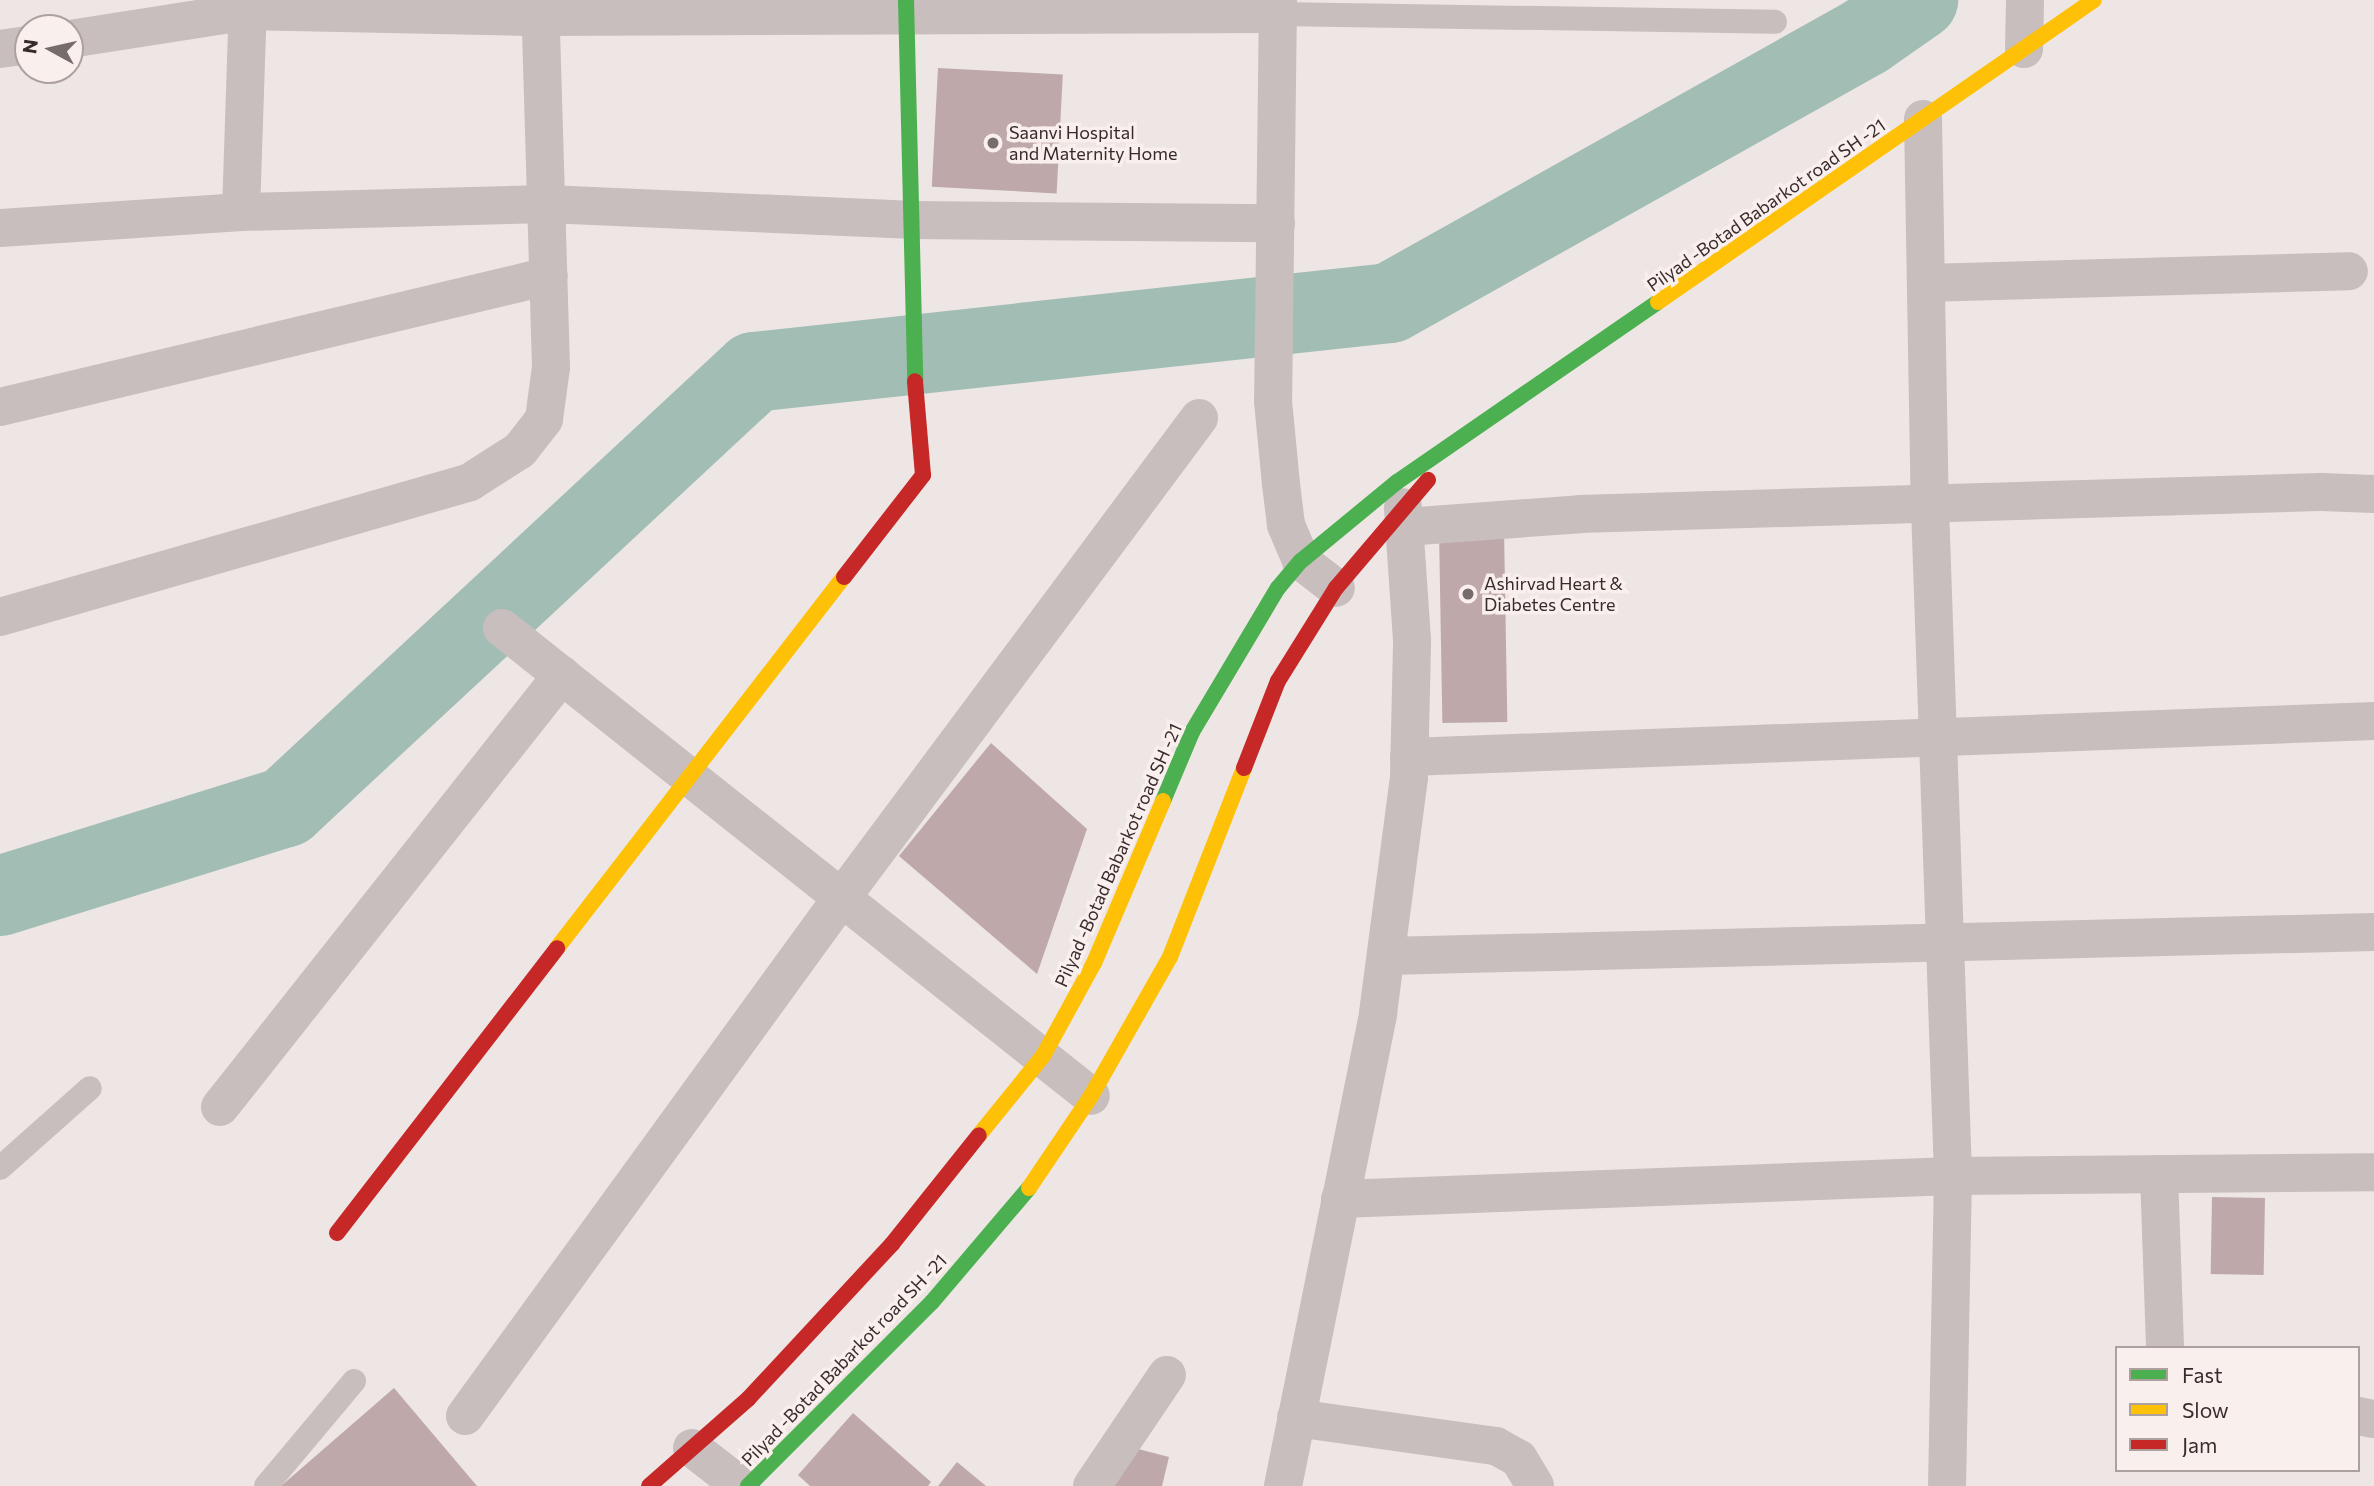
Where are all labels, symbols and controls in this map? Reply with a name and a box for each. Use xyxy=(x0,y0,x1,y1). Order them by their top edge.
north arrow xyxy=(14,14,84,84)
text: N xyxy=(17,38,42,55)
street label: Pilyad -Botad Babarkot road SH -21 xyxy=(1643,114,1889,296)
place label: Saanvi Hospital and Maternity Home xyxy=(1009,122,1178,164)
marker: Saanvi Hospital and Maternity Home xyxy=(983,133,1003,153)
place label: Ashirvad Heart & Diabetes Centre xyxy=(1484,573,1623,616)
marker: Ashirvad Heart & Diabetes Centre xyxy=(1458,584,1478,604)
street label: Pilyad -Botad Babarkot road SH -21 xyxy=(1050,720,1186,990)
street label: Pilyad -Botad Babarkot road SH -21 xyxy=(737,1250,951,1470)
legend xyxy=(2115,1346,2360,1472)
text: Fast xyxy=(2182,1362,2223,1387)
text: Slow xyxy=(2182,1397,2229,1422)
text: Jam xyxy=(2182,1432,2217,1457)

